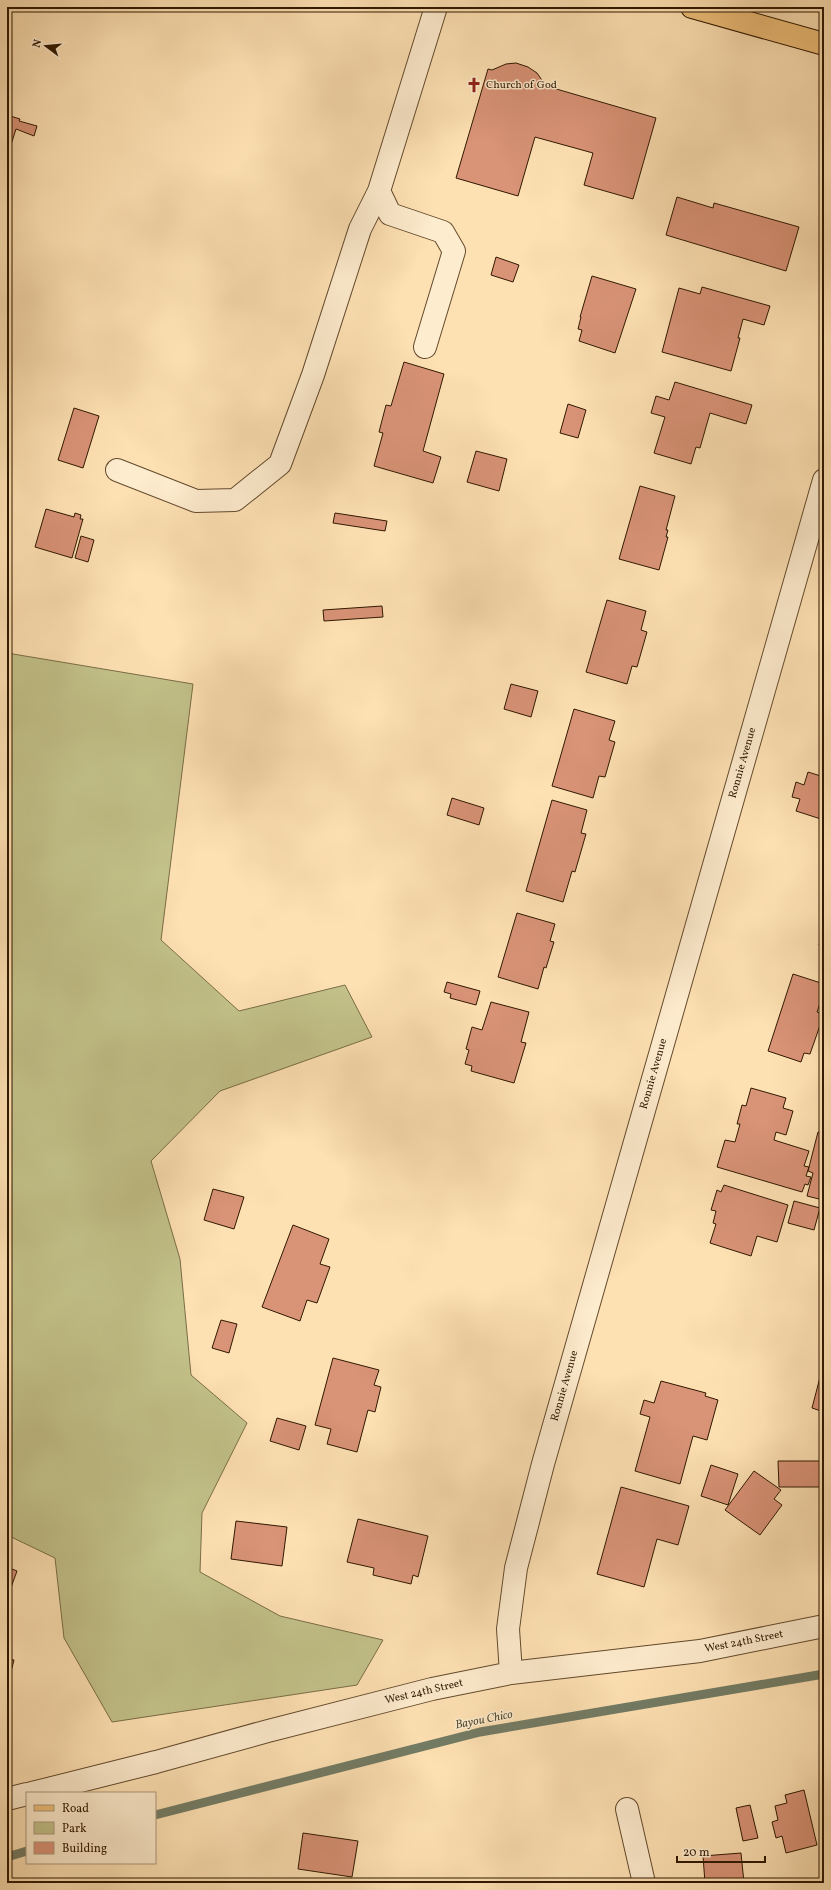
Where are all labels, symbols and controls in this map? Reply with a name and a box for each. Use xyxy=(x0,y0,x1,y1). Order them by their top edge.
north arrow xyxy=(26,26,66,66)
text: N xyxy=(30,38,46,50)
church icon: Church of God xyxy=(465,76,483,94)
place label: Church of God xyxy=(486,78,557,93)
street label: Ronnie Avenue xyxy=(726,726,760,800)
street label: Ronnie Avenue xyxy=(637,1037,671,1111)
street label: Ronnie Avenue xyxy=(548,1349,582,1423)
street label: West 24th Street xyxy=(703,1627,785,1657)
street label: West 24th Street xyxy=(383,1676,465,1708)
water label: Bayou Chico xyxy=(454,1706,515,1733)
legend xyxy=(26,1792,156,1864)
text: Road xyxy=(62,1801,89,1817)
text: Park xyxy=(62,1821,87,1837)
scale bar xyxy=(677,1838,765,1864)
text: Building xyxy=(62,1841,107,1857)
text: 20 m xyxy=(683,1845,710,1861)

